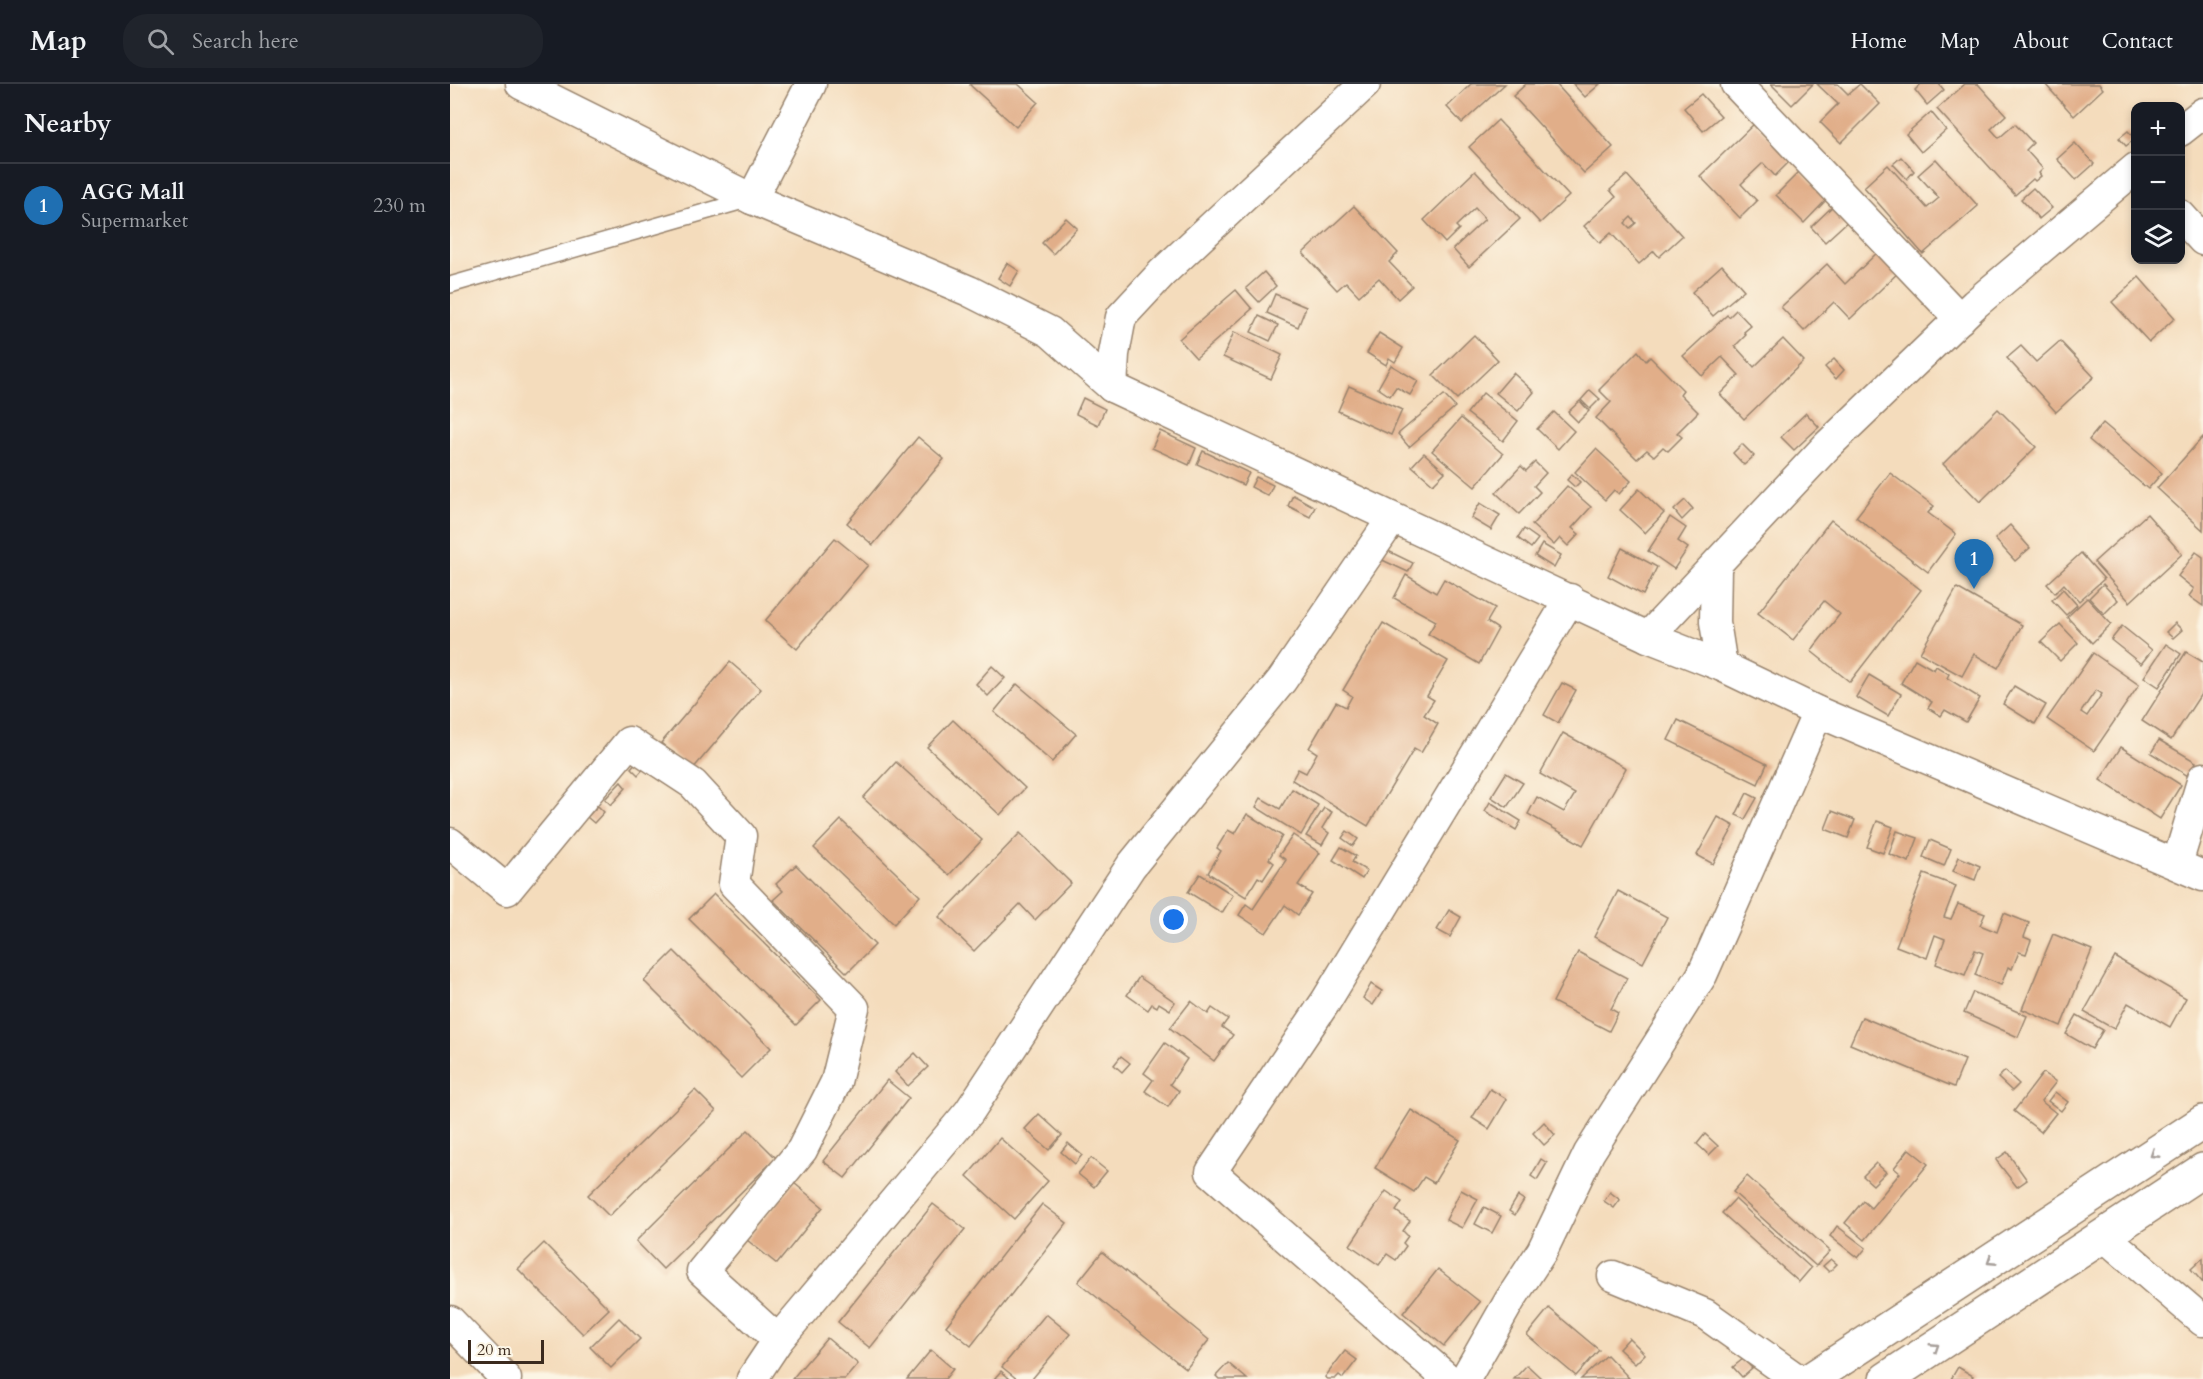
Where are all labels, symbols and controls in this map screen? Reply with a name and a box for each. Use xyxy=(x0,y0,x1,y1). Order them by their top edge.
search box xyxy=(123,14,543,68)
text: Map xyxy=(30,22,87,60)
icon: search xyxy=(144,25,177,58)
text: Search here xyxy=(192,26,299,56)
text: Home xyxy=(1851,27,1907,56)
text: Map xyxy=(1940,27,1980,56)
text: About xyxy=(2013,27,2069,56)
text: Contact xyxy=(2102,27,2173,56)
map controls xyxy=(2131,102,2185,264)
button: + xyxy=(2131,102,2185,156)
text: Nearby xyxy=(24,106,112,141)
button: − xyxy=(2131,156,2185,210)
text: AGG Mall xyxy=(81,177,184,207)
text: 1 xyxy=(38,192,49,219)
text: 230 m xyxy=(373,192,426,219)
text: Supermarket xyxy=(81,207,188,234)
button: layers xyxy=(2131,210,2185,264)
pin: 1 xyxy=(1954,540,1994,589)
your location xyxy=(1159,905,1188,934)
one-way arrow xyxy=(2150,1147,2161,1158)
one-way arrow xyxy=(1987,1254,1998,1265)
scale bar xyxy=(468,1337,544,1364)
text: 20 m xyxy=(477,1339,511,1361)
one-way arrow xyxy=(1928,1343,1939,1354)

